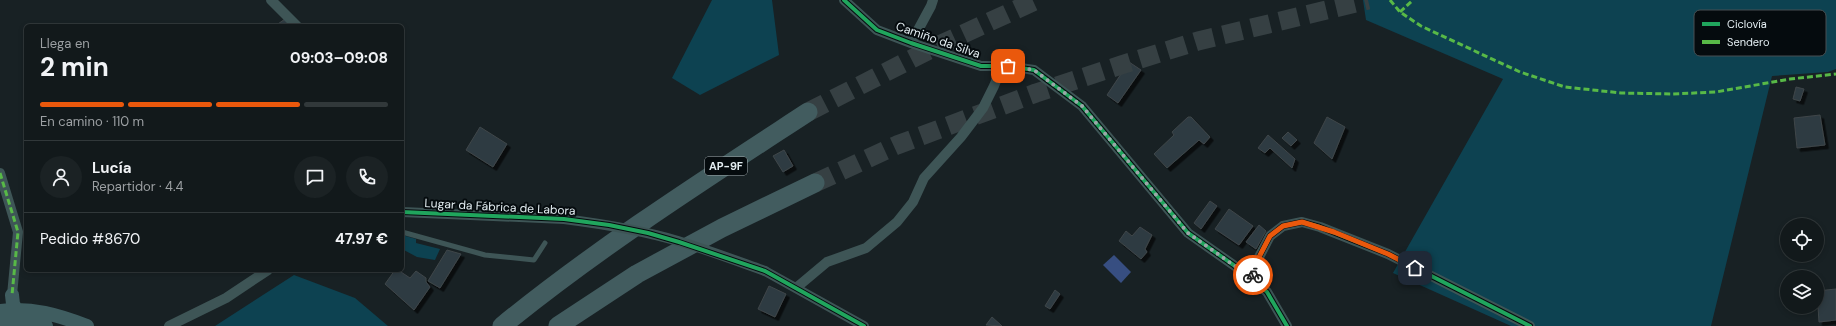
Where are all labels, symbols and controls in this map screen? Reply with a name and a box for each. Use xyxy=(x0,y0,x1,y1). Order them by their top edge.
legend xyxy=(1694,10,1826,56)
text: Ciclovía xyxy=(1727,17,1767,31)
street label: Camiño da Silva xyxy=(894,18,982,62)
text: Llega en xyxy=(40,35,90,52)
text: Sendero xyxy=(1727,35,1769,49)
text: 09:03–09:08 xyxy=(290,48,388,68)
pin xyxy=(991,49,1025,83)
text: 2 min xyxy=(40,50,109,84)
icon: bag xyxy=(997,55,1019,77)
text: En camino · 110 m xyxy=(40,113,144,130)
button: person xyxy=(40,156,82,198)
button: chat xyxy=(294,156,336,198)
button: phone xyxy=(346,156,388,198)
road number: AP-9F xyxy=(705,157,747,175)
text: Lucía xyxy=(92,158,132,178)
text: Repartidor · 4.4 xyxy=(92,178,183,195)
street label: Lugar da Fábrica de Labora xyxy=(424,195,576,219)
map controls xyxy=(1780,218,1824,314)
button: locate xyxy=(1780,218,1824,262)
text: Pedido #8670 xyxy=(40,229,140,249)
text: 47.97 € xyxy=(335,229,388,249)
pin xyxy=(1398,251,1432,285)
courier xyxy=(1233,255,1273,295)
icon: home xyxy=(1404,257,1426,279)
icon: bike xyxy=(1242,264,1264,286)
button: layers xyxy=(1780,270,1824,314)

